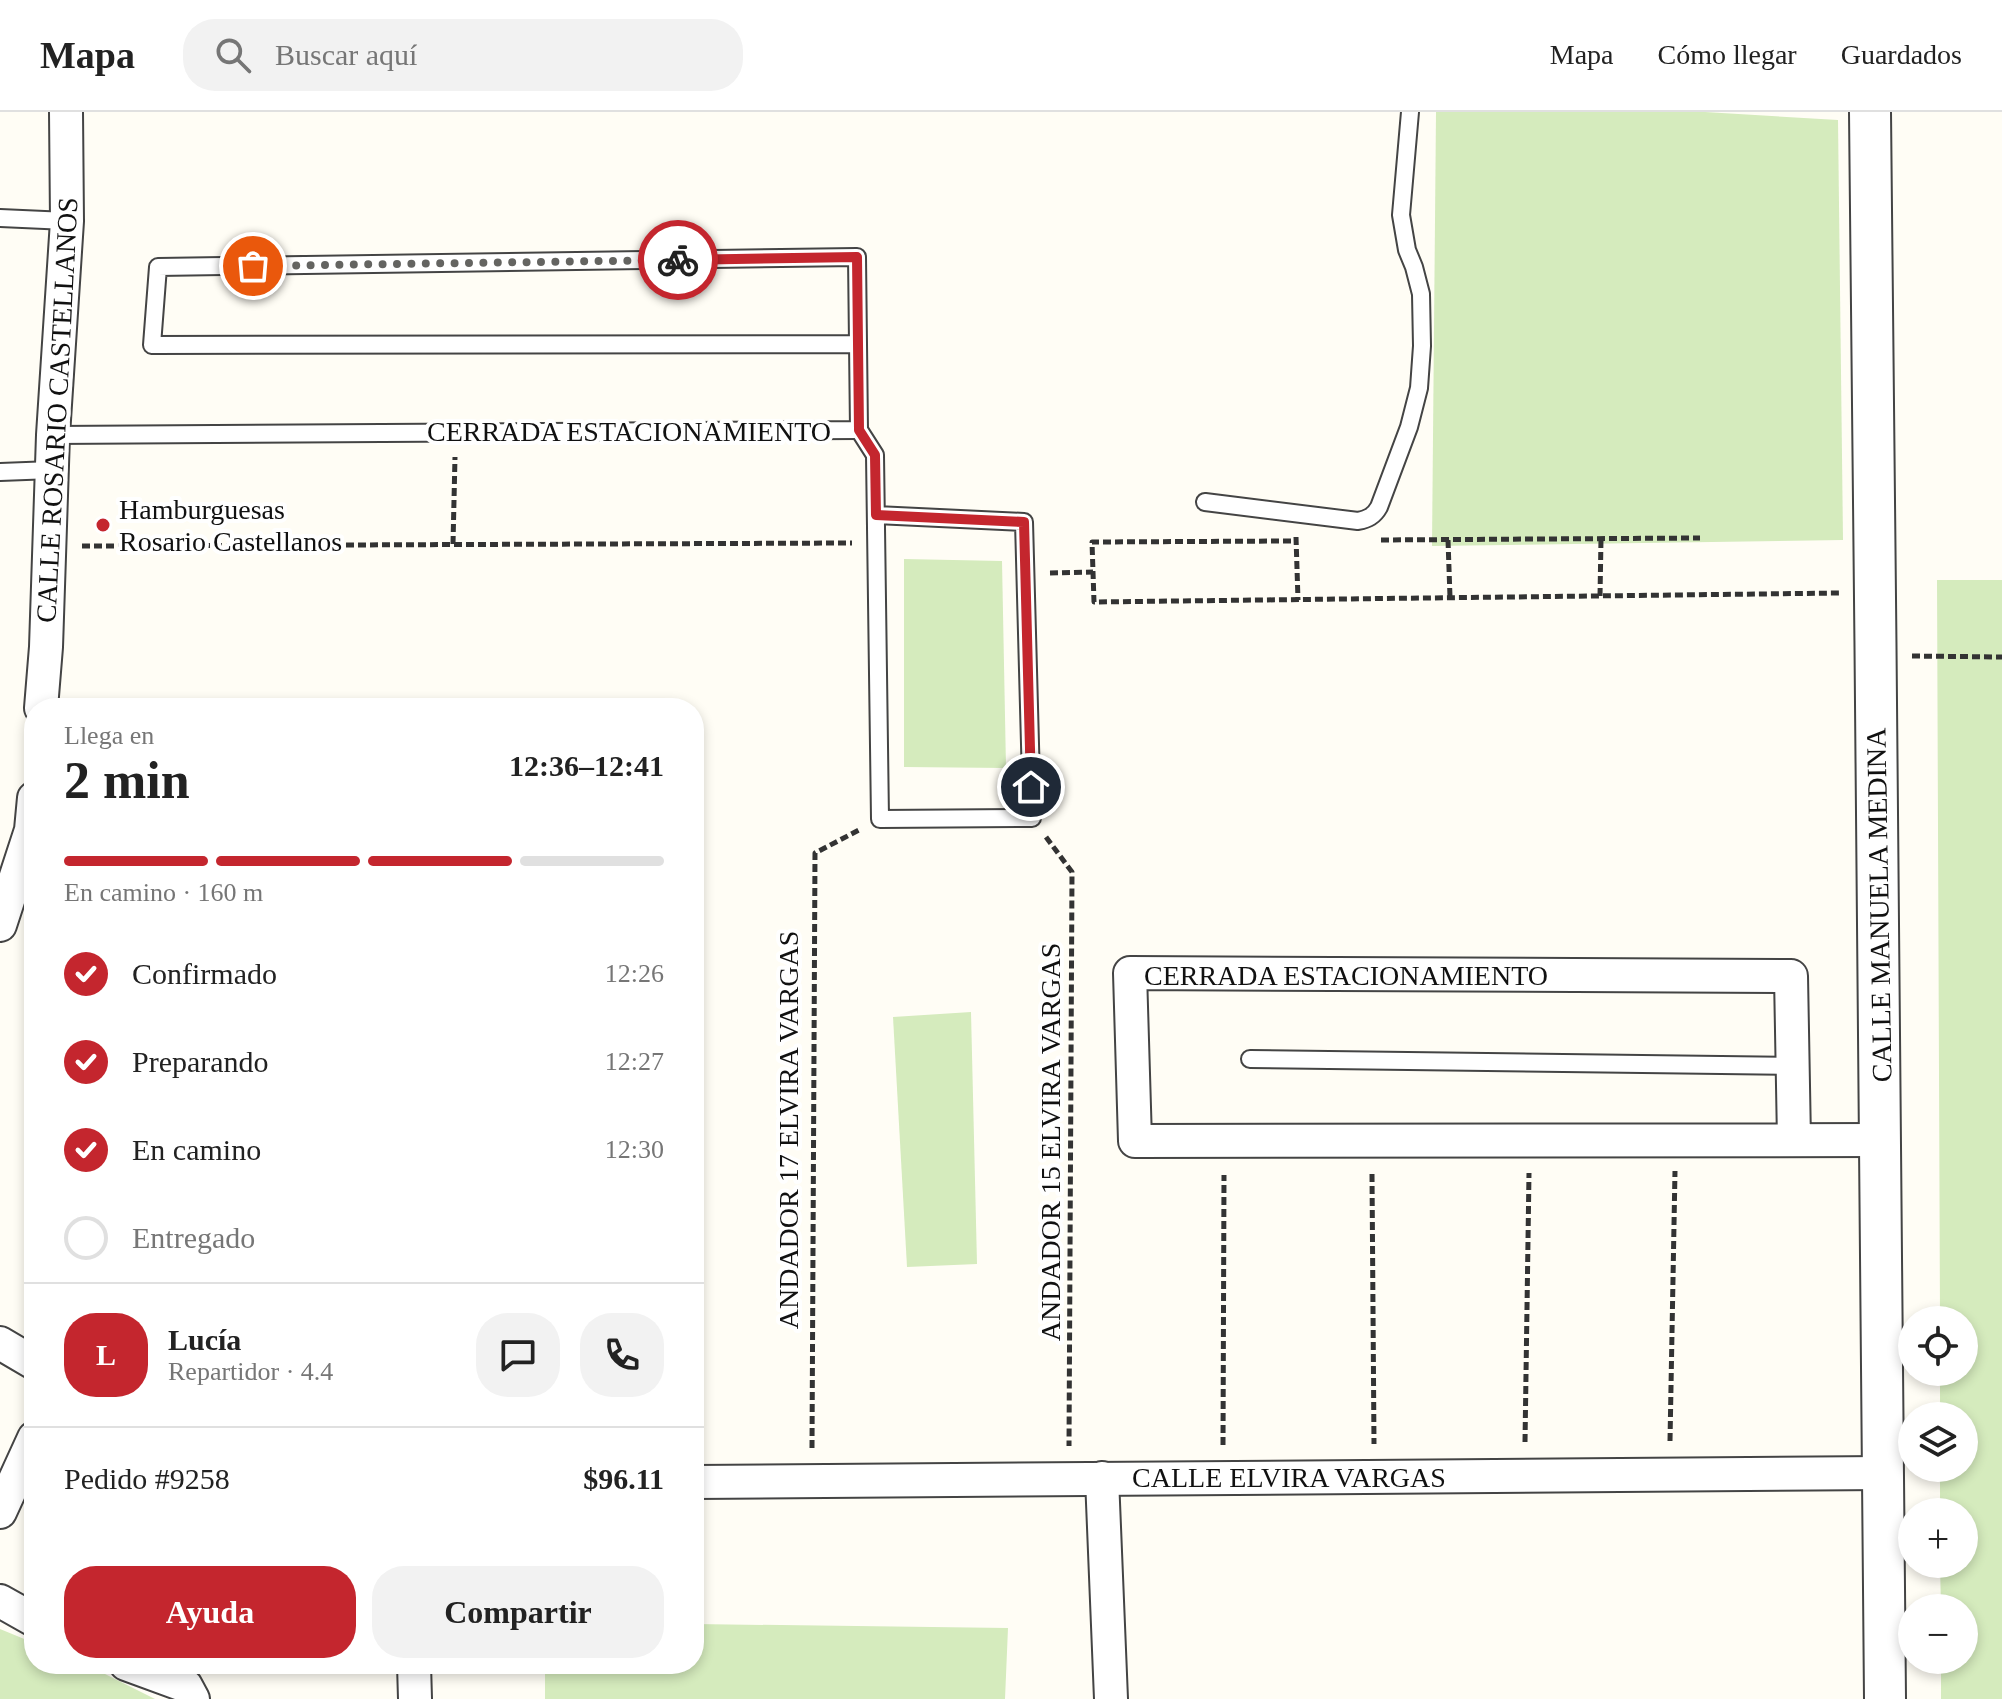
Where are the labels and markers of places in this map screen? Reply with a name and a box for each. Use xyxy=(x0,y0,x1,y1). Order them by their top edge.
pin xyxy=(219,232,287,300)
place label: Hamburguesas Rosario Castellanos xyxy=(119,494,342,557)
marker: Hamburguesas Rosario Castellanos xyxy=(94,516,112,534)
pin xyxy=(997,753,1065,821)

